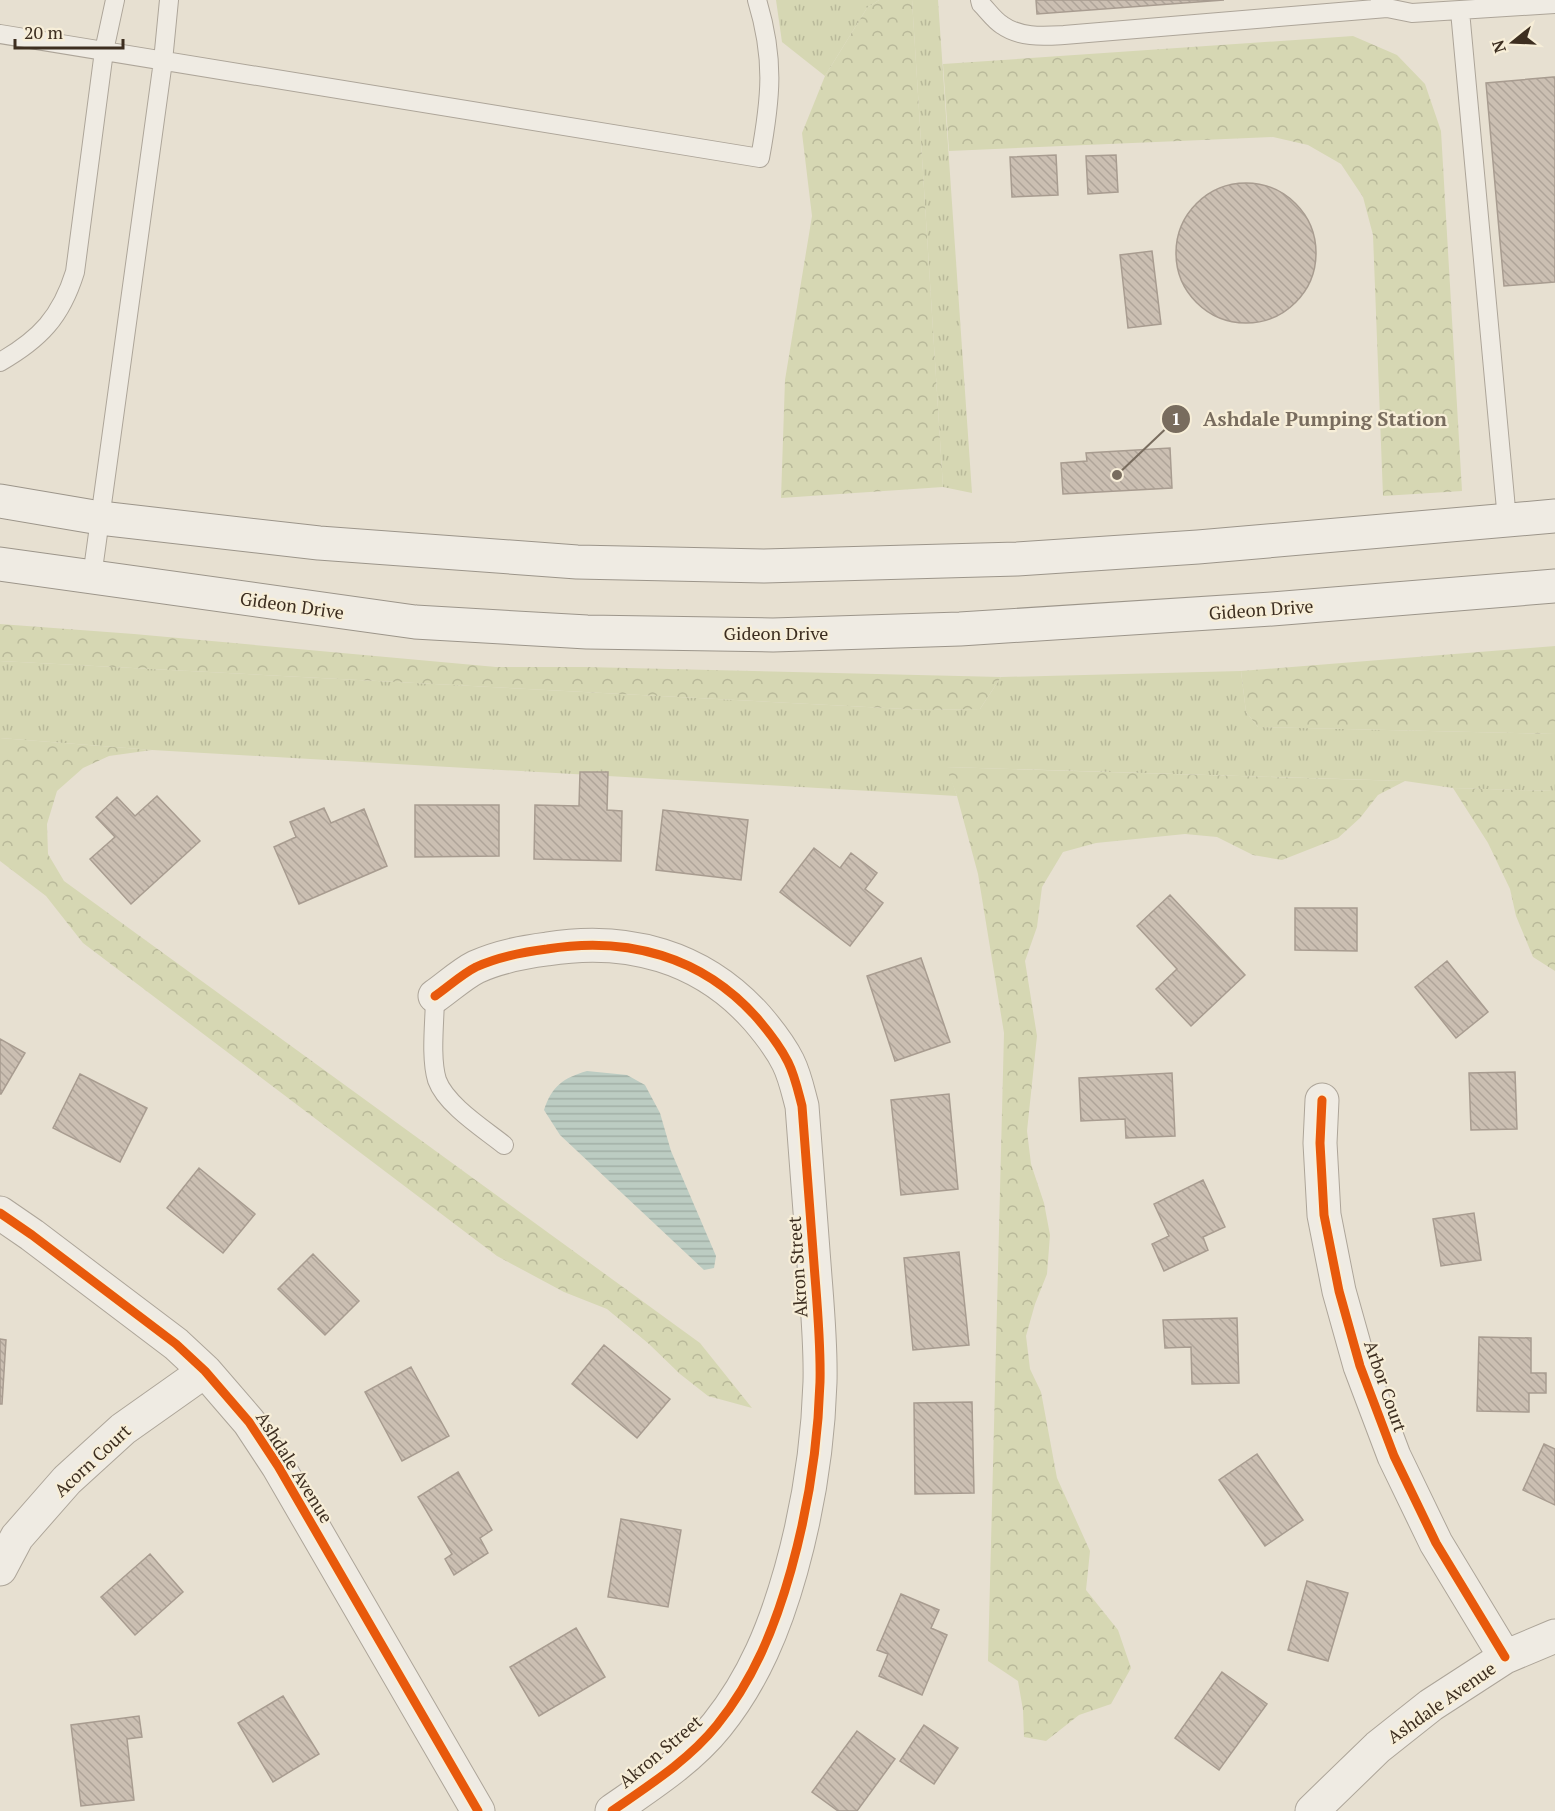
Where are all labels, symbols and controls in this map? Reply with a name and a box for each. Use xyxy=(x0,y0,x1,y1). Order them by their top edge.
scale bar xyxy=(15,12,123,50)
north arrow xyxy=(1483,12,1543,72)
text: 20 m xyxy=(24,20,64,44)
text: N xyxy=(1486,37,1511,56)
callout: Ashdale Pumping Station xyxy=(1161,400,1459,438)
text: Ashdale Pumping Station xyxy=(1203,405,1447,432)
text: 1 xyxy=(1171,406,1181,430)
street label: Gideon Drive xyxy=(238,586,346,624)
street label: Gideon Drive xyxy=(1208,593,1314,625)
street label: Gideon Drive xyxy=(724,621,828,645)
street label: Akron Street xyxy=(781,1215,813,1318)
street label: Arbor Court xyxy=(1359,1337,1413,1435)
street label: Ashdale Avenue xyxy=(251,1407,339,1527)
street label: Acorn Court xyxy=(48,1418,136,1502)
street label: Ashdale Avenue xyxy=(1382,1656,1500,1748)
street label: Akron Street xyxy=(613,1709,707,1793)

